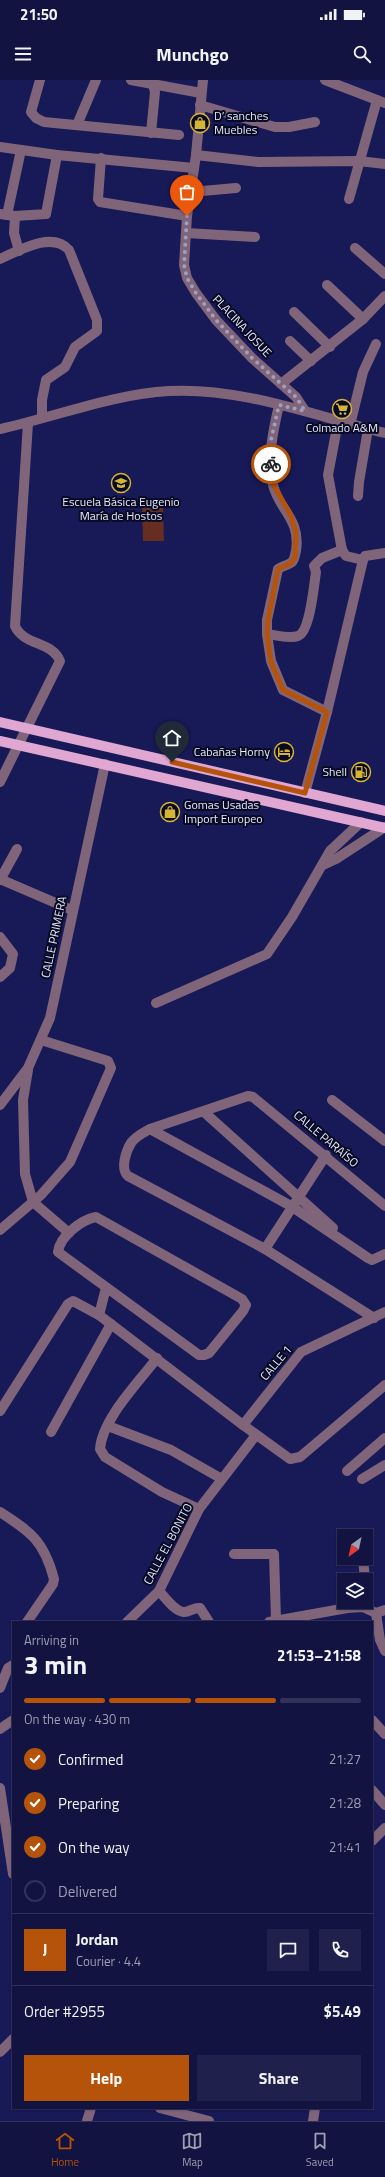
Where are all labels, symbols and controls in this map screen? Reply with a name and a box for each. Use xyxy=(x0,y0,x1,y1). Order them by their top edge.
text: 21:50 xyxy=(20,3,57,26)
text: Munchgo xyxy=(156,41,229,68)
icon: menu xyxy=(12,43,34,65)
icon: search xyxy=(351,43,373,65)
place label: D’ sanches Muebles xyxy=(214,106,269,139)
shop icon: D’ sanches Muebles xyxy=(189,112,211,134)
pin xyxy=(170,175,204,216)
icon: bag xyxy=(176,181,198,203)
street label: PLACINA JOSUE xyxy=(208,290,277,361)
supermarket icon: Colmado A&M xyxy=(331,398,353,420)
place label: Colmado A&M xyxy=(306,418,378,437)
courier xyxy=(251,444,291,484)
icon: bike xyxy=(260,453,282,475)
school or university icon: Escuela Básica Eugenio María de Hostos xyxy=(110,472,132,494)
place label: Escuela Básica Eugenio María de Hostos xyxy=(62,492,180,525)
pin xyxy=(155,721,189,762)
icon: home xyxy=(161,727,183,749)
hotel icon: Cabañas Horny xyxy=(273,741,295,763)
place label: Cabañas Horny xyxy=(194,742,270,761)
fuel station icon: Shell xyxy=(350,761,372,783)
place label: Shell xyxy=(322,762,347,781)
place label: Gomas Usadas Import Europeo xyxy=(184,795,263,828)
shop icon: Gomas Usadas Import Europeo xyxy=(159,801,181,823)
street label: CALLE PRIMERA xyxy=(36,894,71,980)
street label: CALLE PARAÍSO xyxy=(290,1106,363,1172)
street label: CALLE 1 xyxy=(255,1341,296,1385)
street label: CALLE EL BONITO xyxy=(138,1500,197,1588)
north arrow xyxy=(337,1529,373,1565)
map controls xyxy=(337,1529,373,1609)
button: layers xyxy=(337,1573,373,1609)
text: Arriving in xyxy=(24,1630,79,1650)
text: 21:53–21:58 xyxy=(277,1644,361,1667)
text: 3 min xyxy=(24,1645,87,1684)
text: On the way · 430 m xyxy=(24,1709,130,1729)
icon: check xyxy=(24,1748,46,1770)
text: Confirmed xyxy=(58,1748,123,1771)
text: 21:27 xyxy=(329,1749,361,1769)
icon: check xyxy=(24,1792,46,1814)
text: Preparing xyxy=(58,1792,119,1815)
text: 21:28 xyxy=(329,1793,361,1813)
icon: check xyxy=(24,1836,46,1858)
text: On the way xyxy=(58,1836,130,1859)
text: 21:41 xyxy=(329,1837,361,1857)
text: Delivered xyxy=(58,1880,117,1903)
text: Jordan xyxy=(76,1928,118,1951)
button: chat xyxy=(267,1929,309,1971)
button: phone xyxy=(319,1929,361,1971)
text: J xyxy=(43,1938,47,1961)
text: Courier · 4.4 xyxy=(76,1951,141,1971)
text: Order #2955 xyxy=(24,2000,105,2023)
text: $5.49 xyxy=(324,2000,361,2023)
button: Help xyxy=(24,2055,189,2101)
button: Share xyxy=(197,2055,361,2101)
tab: Home xyxy=(51,2130,79,2170)
tab: Map xyxy=(181,2130,203,2170)
tab: Saved xyxy=(306,2130,334,2170)

